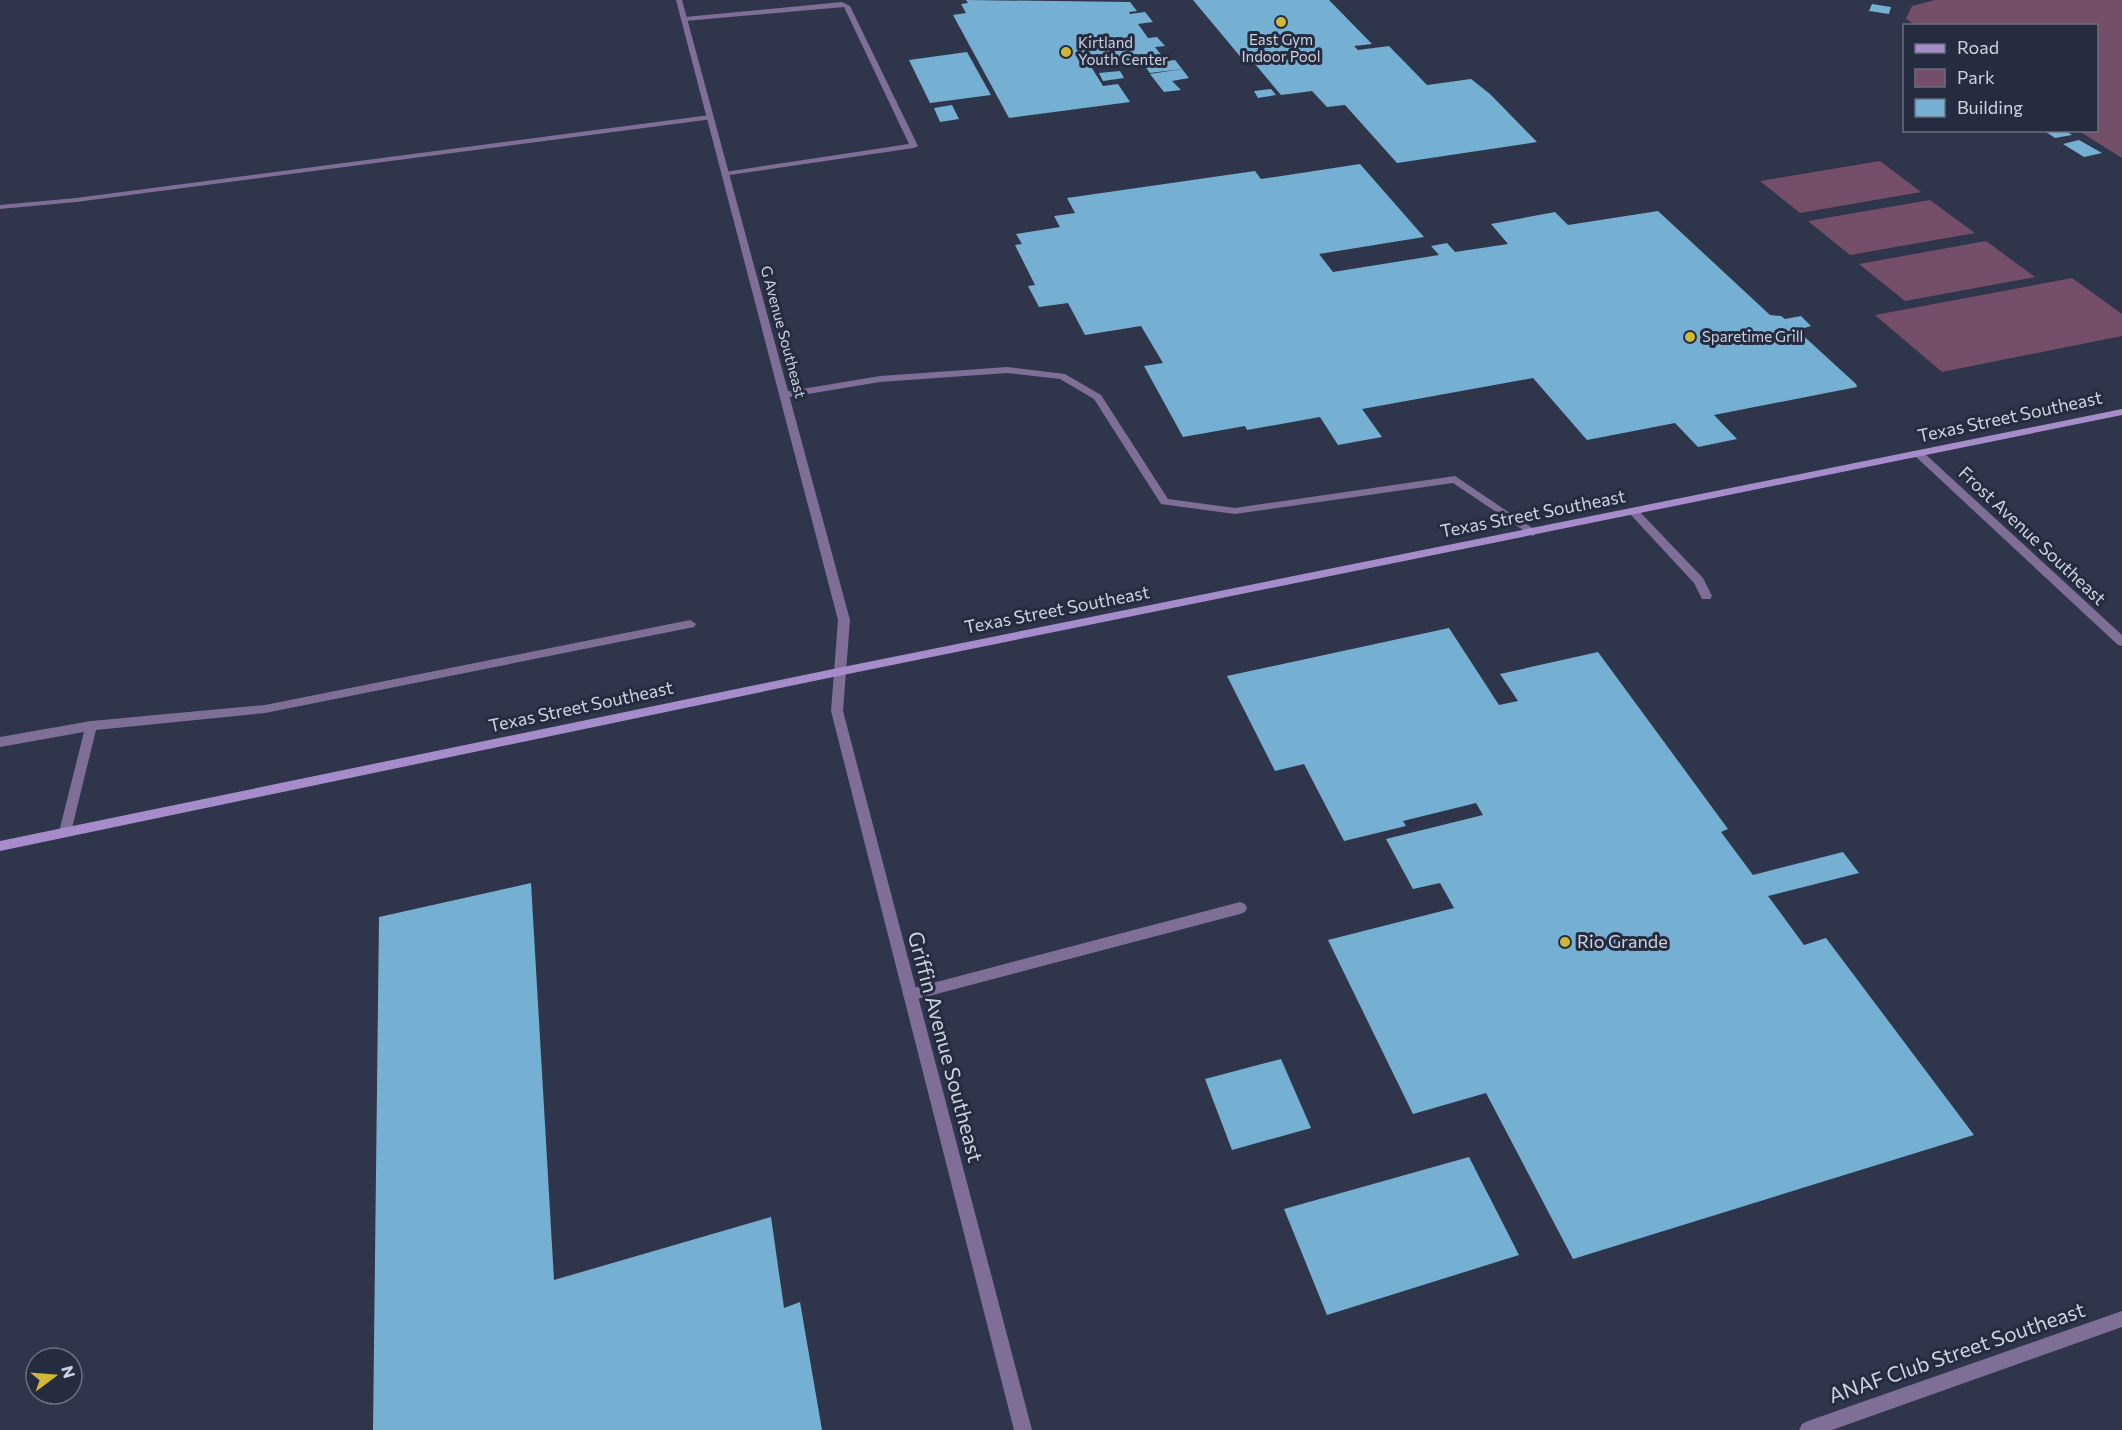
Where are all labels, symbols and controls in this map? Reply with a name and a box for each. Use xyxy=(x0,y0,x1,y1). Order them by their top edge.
marker: East Gym Indoor Pool xyxy=(1274,15,1288,29)
legend xyxy=(1903,24,2098,132)
place label: East Gym Indoor Pool xyxy=(1241,30,1321,65)
place label: Kirtland Youth Center xyxy=(1078,33,1168,68)
text: Road xyxy=(1957,36,1999,58)
marker: Kirtland Youth Center xyxy=(1059,45,1073,59)
text: Park xyxy=(1957,66,1995,88)
text: Building xyxy=(1957,96,2023,118)
street label: G Avenue Southeast xyxy=(758,264,810,400)
place label: Sparetime Grill xyxy=(1702,327,1803,345)
marker: Sparetime Grill xyxy=(1683,330,1697,344)
street label: Texas Street Southeast xyxy=(1916,386,2104,446)
street label: Frost Avenue Southeast xyxy=(1954,461,2111,609)
street label: Texas Street Southeast xyxy=(1438,484,1627,542)
street label: Texas Street Southeast xyxy=(962,580,1151,638)
street label: Texas Street Southeast xyxy=(487,676,675,736)
street label: Griffin Avenue Southeast xyxy=(904,928,989,1165)
place label: Rio Grande xyxy=(1577,930,1668,952)
marker: Rio Grande xyxy=(1558,935,1572,949)
street label: ANAF Club Street Southeast xyxy=(1825,1296,2088,1407)
north arrow xyxy=(24,1346,84,1406)
text: N xyxy=(58,1363,80,1380)

